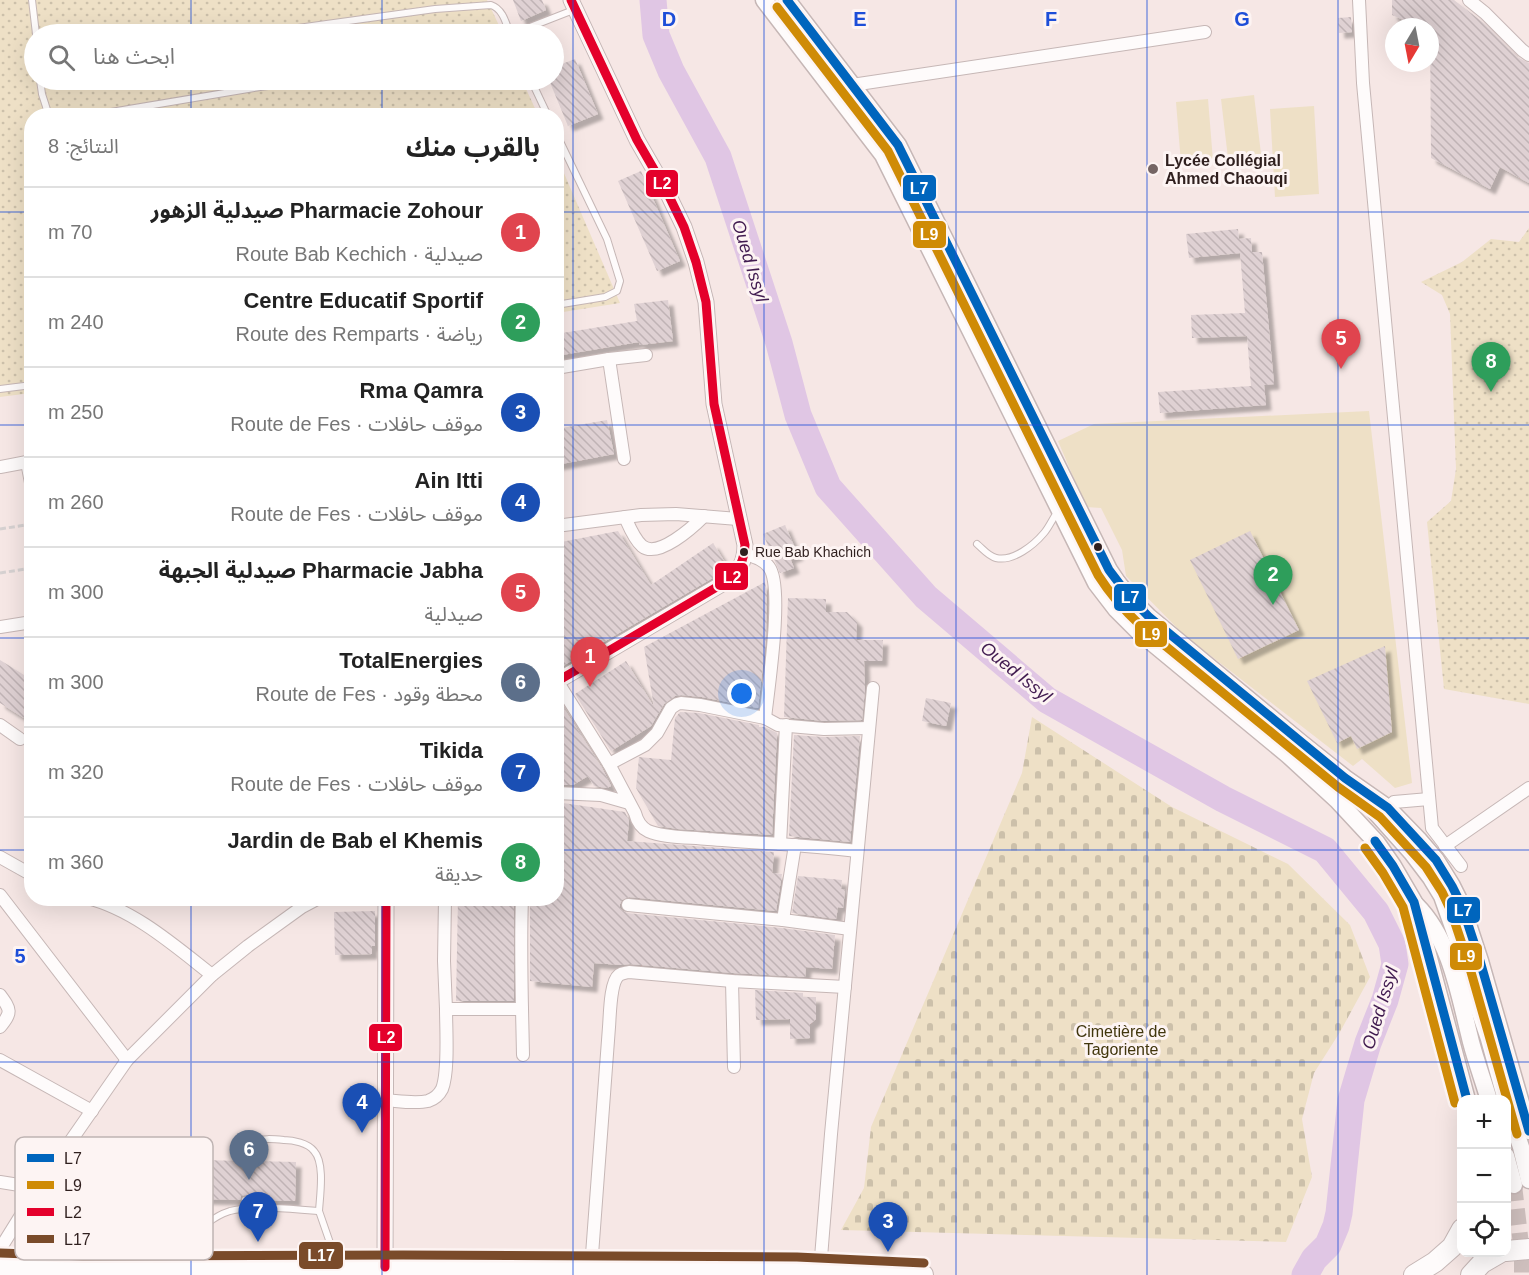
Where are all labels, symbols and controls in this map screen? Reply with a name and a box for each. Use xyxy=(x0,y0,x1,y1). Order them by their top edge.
text: D xyxy=(662,8,676,30)
text: E xyxy=(853,8,867,30)
text: F xyxy=(1045,8,1057,30)
text: G xyxy=(1234,8,1250,30)
north arrow xyxy=(1385,18,1439,72)
search box xyxy=(24,24,564,90)
icon: search xyxy=(45,41,78,74)
text: ابحث هنا xyxy=(93,44,175,69)
text: بالقرب منك xyxy=(406,132,540,162)
text: النتائج: 8 xyxy=(48,135,119,157)
place label: Lycée Collégial Ahmed Chaouqi xyxy=(1165,152,1288,187)
marker: Lycée Collégial Ahmed Chaouqi xyxy=(1146,162,1160,176)
line badge: L2 xyxy=(645,169,679,198)
line badge: L7 xyxy=(902,174,937,202)
text: L2 xyxy=(653,175,671,192)
text: L7 xyxy=(910,180,928,197)
text: Pharmacie Zohour صيدلية الزهور xyxy=(151,198,483,223)
water label: Oued Issyl xyxy=(728,217,772,306)
line badge: L9 xyxy=(912,220,947,249)
text: 70 m xyxy=(48,221,92,243)
text: 1 xyxy=(515,221,526,243)
text: L9 xyxy=(920,226,938,243)
text: صيدلية · Route Bab Kechich xyxy=(235,243,483,265)
text: Centre Educatif Sportif xyxy=(243,288,483,313)
text: 240 m xyxy=(48,311,104,333)
text: 2 xyxy=(515,311,526,333)
pin: 5 xyxy=(1322,320,1360,369)
text: رياضة · Route des Remparts xyxy=(235,323,483,345)
pin: 8 xyxy=(1472,342,1510,392)
text: Rma Qamra xyxy=(359,378,483,403)
text: 250 m xyxy=(48,401,104,423)
text: 3 xyxy=(515,401,526,423)
text: موقف حافلات · Route de Fes xyxy=(230,413,483,435)
text: Ain Itti xyxy=(415,468,483,493)
text: 260 m xyxy=(48,491,104,513)
text: 4 xyxy=(515,491,526,513)
text: موقف حافلات · Route de Fes xyxy=(230,503,483,525)
unlabelled marker xyxy=(1092,541,1104,553)
place label: Rue Bab Khachich xyxy=(755,544,871,560)
marker: Rue Bab Khachich xyxy=(738,546,750,558)
pin: 2 xyxy=(1254,556,1292,605)
text: Pharmacie Jabha صيدلية الجبهة xyxy=(159,558,483,583)
line badge: L2 xyxy=(714,562,749,591)
text: L2 xyxy=(723,569,741,586)
text: 300 m xyxy=(48,581,104,603)
text: 5 xyxy=(515,581,526,603)
line badge: L7 xyxy=(1113,583,1147,612)
text: L7 xyxy=(1121,589,1139,606)
text: صيدلية xyxy=(424,603,483,625)
line badge: L9 xyxy=(1134,620,1168,648)
text: L9 xyxy=(1142,626,1160,643)
water label: Oued Issyl xyxy=(977,637,1056,707)
pin: 1 xyxy=(570,638,610,687)
text: TotalEnergies xyxy=(339,648,483,673)
text: 300 m xyxy=(48,671,104,693)
text: 6 xyxy=(515,671,526,693)
your location xyxy=(727,679,756,708)
text: محطة وقود · Route de Fes xyxy=(256,683,483,705)
text: Tikida xyxy=(420,738,483,763)
text: 320 m xyxy=(48,761,104,783)
text: 7 xyxy=(515,761,526,783)
text: موقف حافلات · Route de Fes xyxy=(230,773,483,795)
text: Jardin de Bab el Khemis xyxy=(227,828,483,853)
text: 360 m xyxy=(48,851,104,873)
text: 8 xyxy=(515,851,526,873)
text: حديقة xyxy=(435,863,483,885)
line badge: L7 xyxy=(1446,896,1481,924)
text: L7 xyxy=(1454,902,1472,919)
line badge: L9 xyxy=(1449,942,1483,971)
text: 5 xyxy=(14,945,26,967)
text: L9 xyxy=(1457,948,1475,965)
water label: Oued Issyl xyxy=(1358,963,1402,1052)
line badge: L2 xyxy=(368,1023,403,1052)
park label: Cimetière de Tagoriente xyxy=(1076,1023,1166,1058)
text: L2 xyxy=(377,1029,395,1046)
pin: 4 xyxy=(342,1084,382,1133)
map controls xyxy=(1457,1095,1511,1257)
button: + xyxy=(1457,1095,1511,1149)
pin: 6 xyxy=(230,1130,268,1180)
legend xyxy=(15,1137,213,1260)
button: − xyxy=(1457,1149,1511,1203)
text: L7 xyxy=(64,1150,82,1167)
text: L9 xyxy=(64,1177,82,1194)
pin: 7 xyxy=(238,1192,278,1242)
pin: 3 xyxy=(868,1202,908,1252)
button: locate xyxy=(1457,1203,1511,1257)
text: L2 xyxy=(64,1204,82,1221)
text: L17 xyxy=(64,1231,91,1248)
line badge: L17 xyxy=(298,1241,344,1270)
text: L17 xyxy=(307,1247,335,1264)

